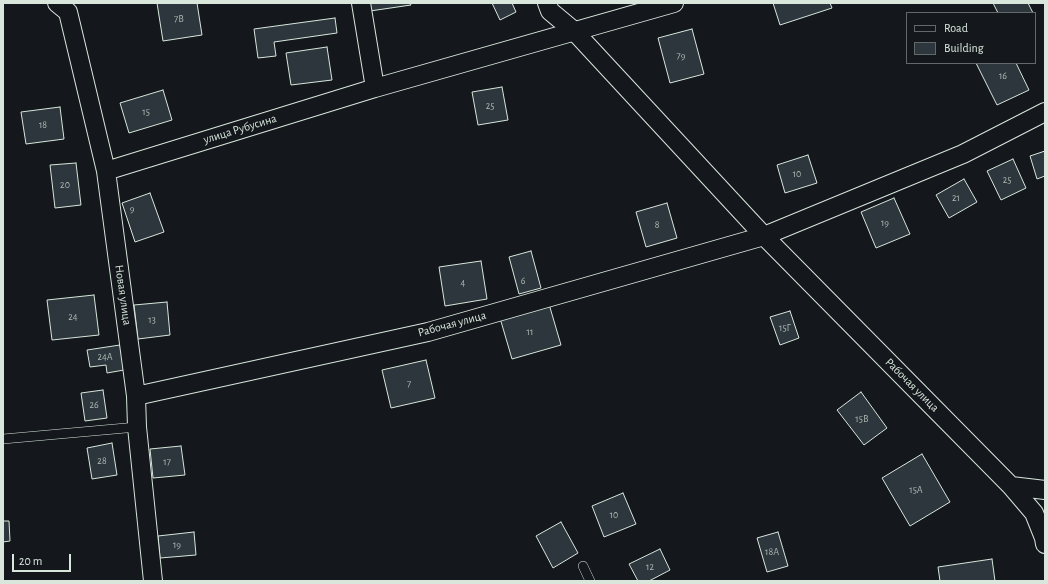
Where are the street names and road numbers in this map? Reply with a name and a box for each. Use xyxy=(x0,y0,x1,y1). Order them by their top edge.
street label: улица Рубусина xyxy=(202,111,278,147)
street label: Новая улица xyxy=(112,264,134,326)
street label: Рабочая улица xyxy=(416,308,488,340)
street label: Рабочая улица xyxy=(882,355,942,415)

